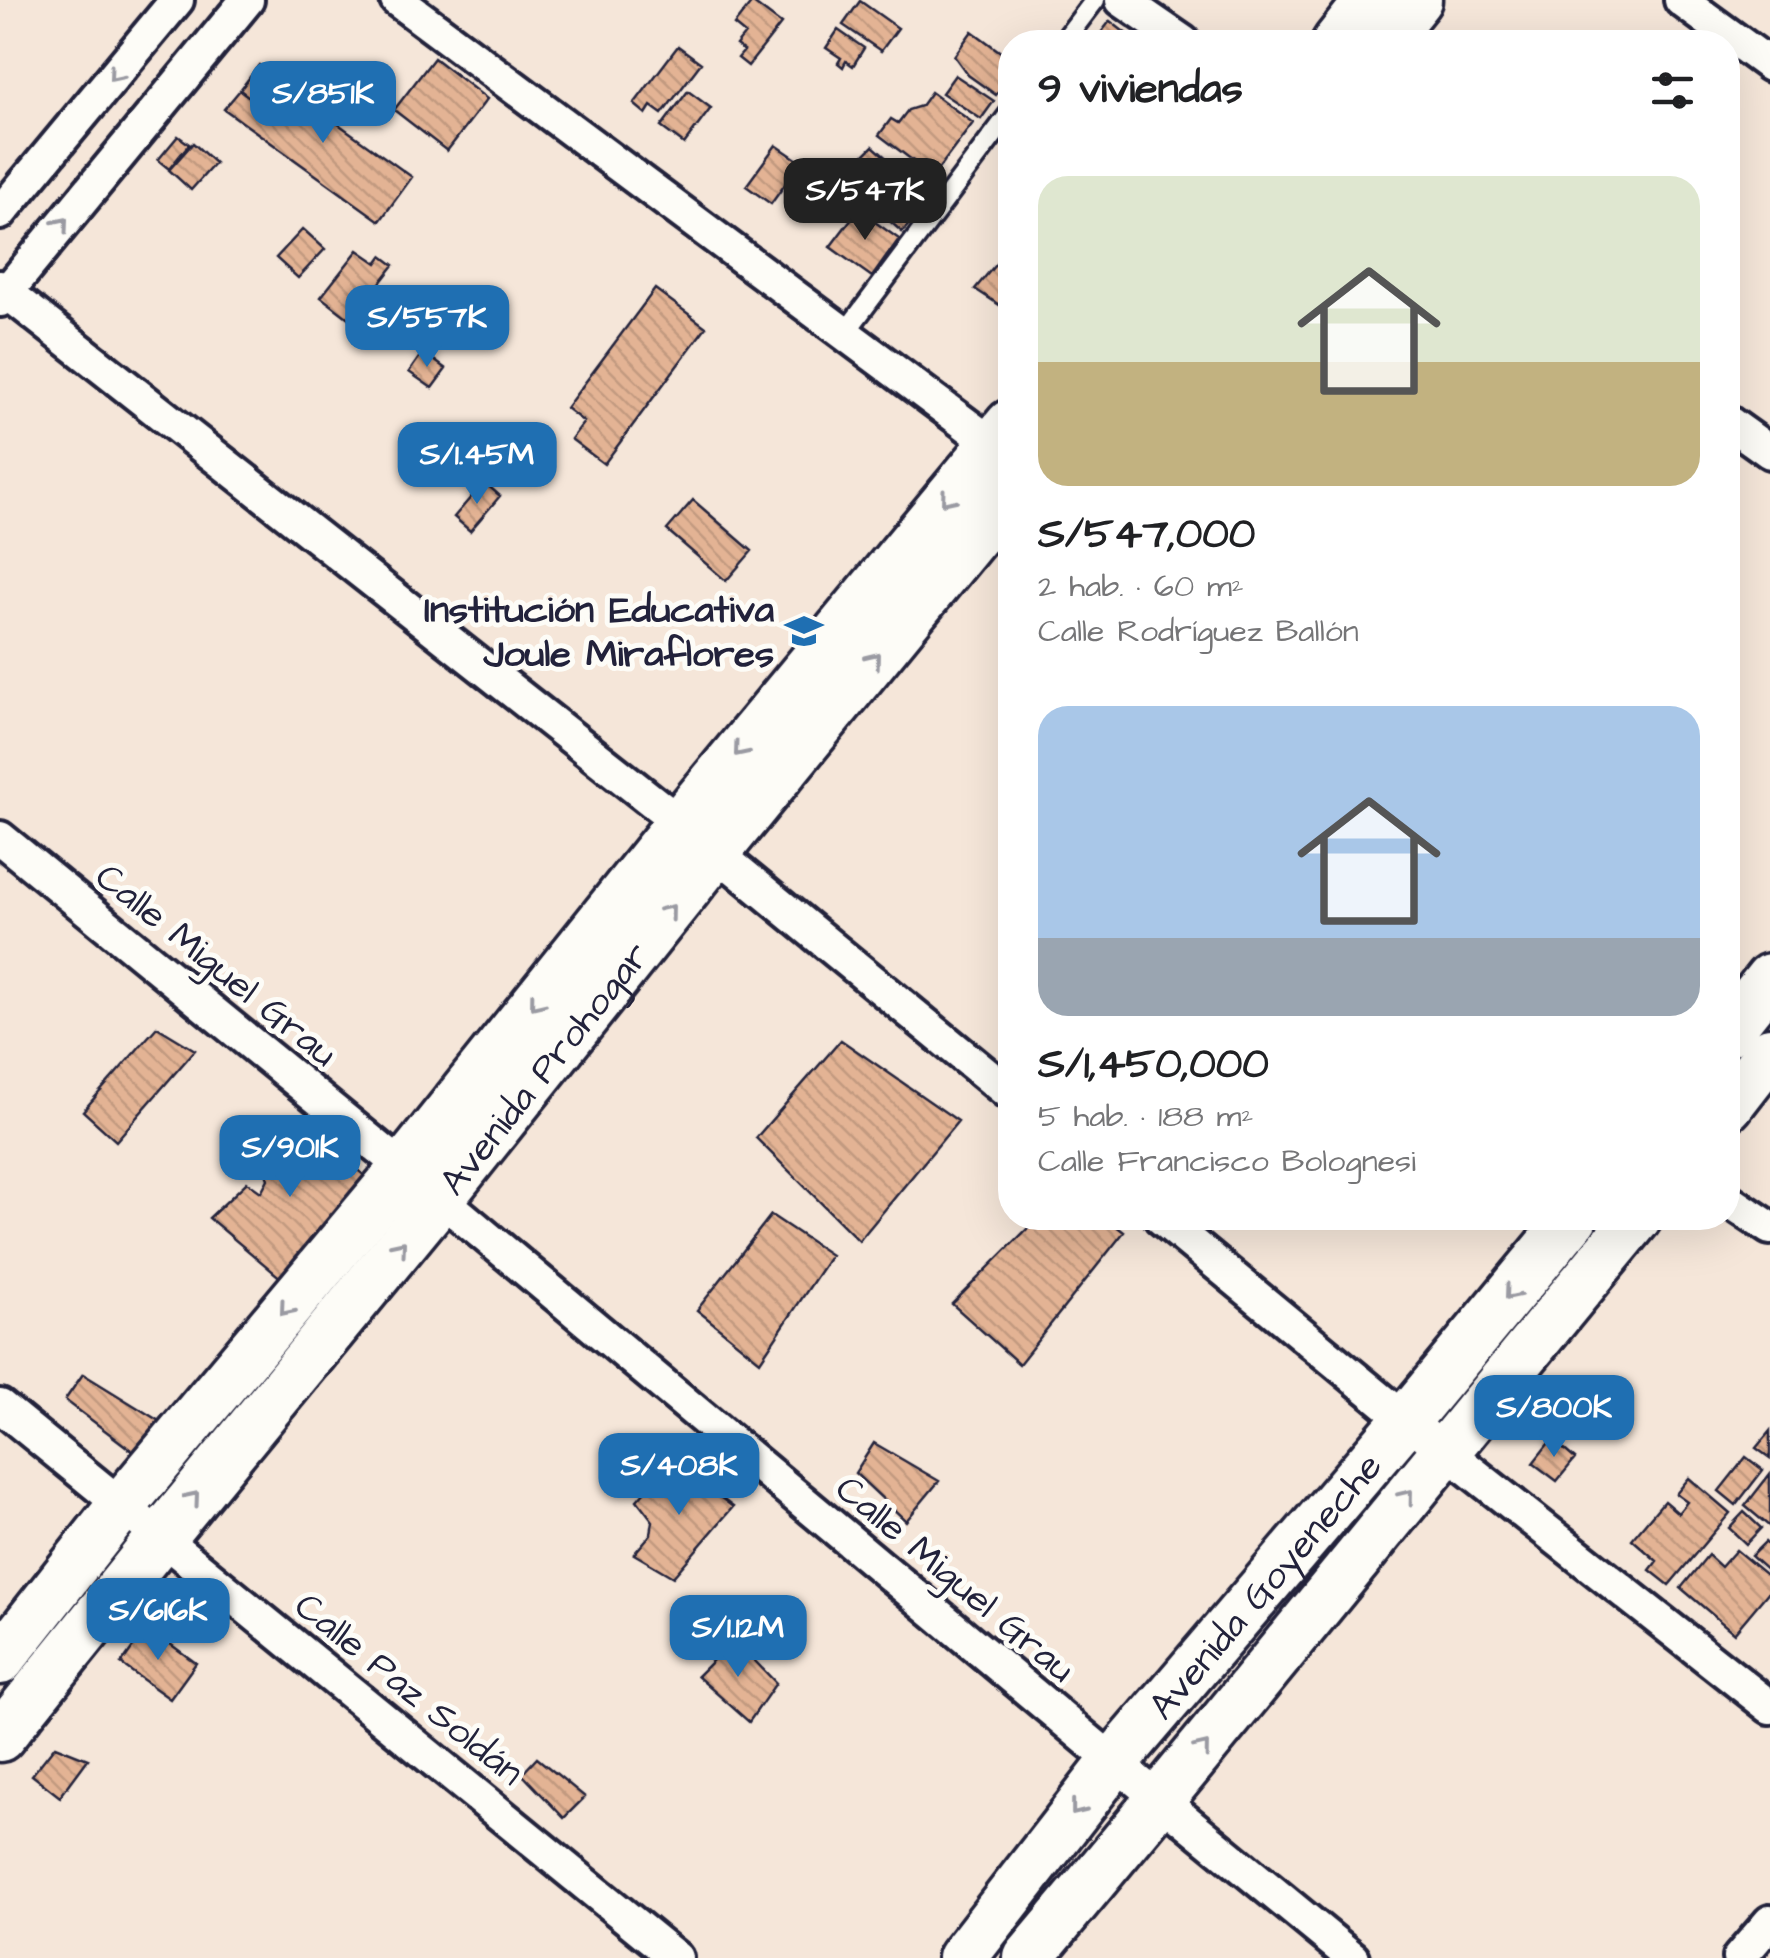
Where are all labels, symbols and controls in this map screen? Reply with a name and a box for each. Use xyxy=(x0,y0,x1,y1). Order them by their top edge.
pin: S/851K xyxy=(242,61,404,146)
text: 9 viviendas xyxy=(1038,61,1243,119)
one-way arrow xyxy=(108,63,126,81)
icon: filters xyxy=(1645,63,1700,118)
text: S/851K xyxy=(272,71,374,116)
pin: S/547K xyxy=(784,158,946,243)
text: S/547K xyxy=(806,168,924,213)
one-way arrow xyxy=(50,218,68,236)
icon: home xyxy=(1279,241,1459,421)
pin: S/557K xyxy=(346,285,508,370)
text: S/557K xyxy=(367,295,487,340)
pin: S/1.45M xyxy=(385,422,569,507)
text: S/1.45M xyxy=(420,432,534,477)
one-way arrow xyxy=(941,488,959,506)
text: S/547,000 xyxy=(1038,506,1255,564)
text: 2 hab. · 60 m² xyxy=(1038,564,1244,609)
place label: Institución Educativa Joule Miraflores xyxy=(424,585,775,681)
text: Calle Rodríguez Ballón xyxy=(1038,609,1359,654)
school or university icon: Institución Educativa Joule Miraflores xyxy=(783,610,825,652)
one-way arrow xyxy=(862,653,880,671)
one-way arrow xyxy=(734,738,752,756)
icon: home xyxy=(1279,771,1459,951)
street label: Calle Miguel Grau xyxy=(84,852,348,1079)
one-way arrow xyxy=(657,905,675,923)
street label: Avenida Prohogar xyxy=(428,932,662,1207)
one-way arrow xyxy=(530,991,548,1009)
text: S/1,450,000 xyxy=(1038,1036,1269,1094)
text: 5 hab. · 188 m² xyxy=(1038,1094,1254,1139)
pin: S/901K xyxy=(209,1115,371,1200)
text: S/901K xyxy=(242,1125,339,1170)
text: Calle Francisco Bolognesi xyxy=(1038,1139,1416,1184)
one-way arrow xyxy=(388,1240,406,1258)
one-way arrow xyxy=(1505,1281,1523,1299)
one-way arrow xyxy=(280,1297,298,1315)
pin: S/800K xyxy=(1473,1375,1635,1460)
text: S/800K xyxy=(1496,1385,1612,1430)
pin: S/408K xyxy=(598,1433,760,1518)
street label: Avenida Goyeneche xyxy=(1137,1442,1395,1731)
text: S/408K xyxy=(620,1443,738,1488)
street label: Calle Miguel Grau xyxy=(824,1464,1085,1695)
one-way arrow xyxy=(1395,1489,1413,1507)
one-way arrow xyxy=(181,1491,199,1509)
pin: S/616K xyxy=(77,1578,239,1663)
street label: Calle Paz Soldán xyxy=(283,1581,534,1798)
text: S/616K xyxy=(109,1588,207,1633)
pin: S/1.12M xyxy=(646,1595,830,1680)
text: S/1.12M xyxy=(692,1605,784,1650)
one-way arrow xyxy=(1191,1742,1209,1760)
one-way arrow xyxy=(1071,1798,1089,1816)

